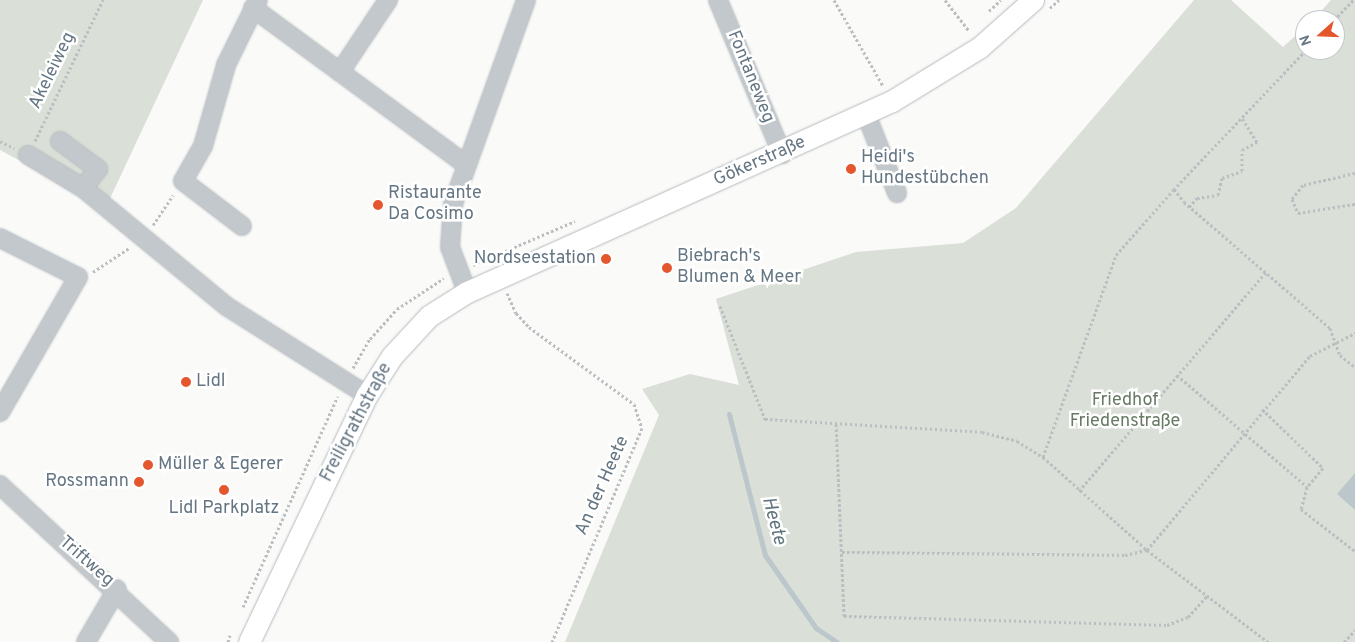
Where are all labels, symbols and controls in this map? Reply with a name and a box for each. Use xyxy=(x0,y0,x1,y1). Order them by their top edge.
north arrow xyxy=(1295,10,1345,60)
street label: Fontaneweg xyxy=(722,28,778,126)
street label: Akeleiweg xyxy=(25,29,81,113)
text: N xyxy=(1297,32,1316,48)
street label: Gökerstraße xyxy=(711,132,809,192)
place label: Heidi's Hundestübchen xyxy=(861,148,989,190)
marker: Heidi's Hundestübchen xyxy=(845,163,857,175)
place label: Ristaurante Da Cosimo xyxy=(388,184,482,226)
marker: Ristaurante Da Cosimo xyxy=(372,199,384,211)
place label: Biebrach's Blumen & Meer xyxy=(677,247,801,290)
place label: Nordseestation xyxy=(474,248,596,270)
marker: Nordseestation xyxy=(600,253,612,265)
marker: Biebrach's Blumen & Meer xyxy=(661,262,673,274)
street label: Freiligrathstraße xyxy=(317,360,397,486)
place label: Lidl xyxy=(196,371,225,393)
marker: Lidl xyxy=(180,376,192,388)
park label: Friedhof Friedenstraße xyxy=(1070,391,1180,434)
street label: An der Heete xyxy=(572,433,634,539)
place label: Müller & Egerer xyxy=(158,454,283,476)
marker: Müller & Egerer xyxy=(142,459,154,471)
place label: Rossmann xyxy=(45,471,129,493)
marker: Rossmann xyxy=(133,476,145,488)
marker: Lidl Parkplatz xyxy=(218,484,230,496)
water label: Heete xyxy=(756,495,790,547)
place label: Lidl Parkplatz xyxy=(169,498,279,520)
street label: Triftweg xyxy=(54,532,118,592)

